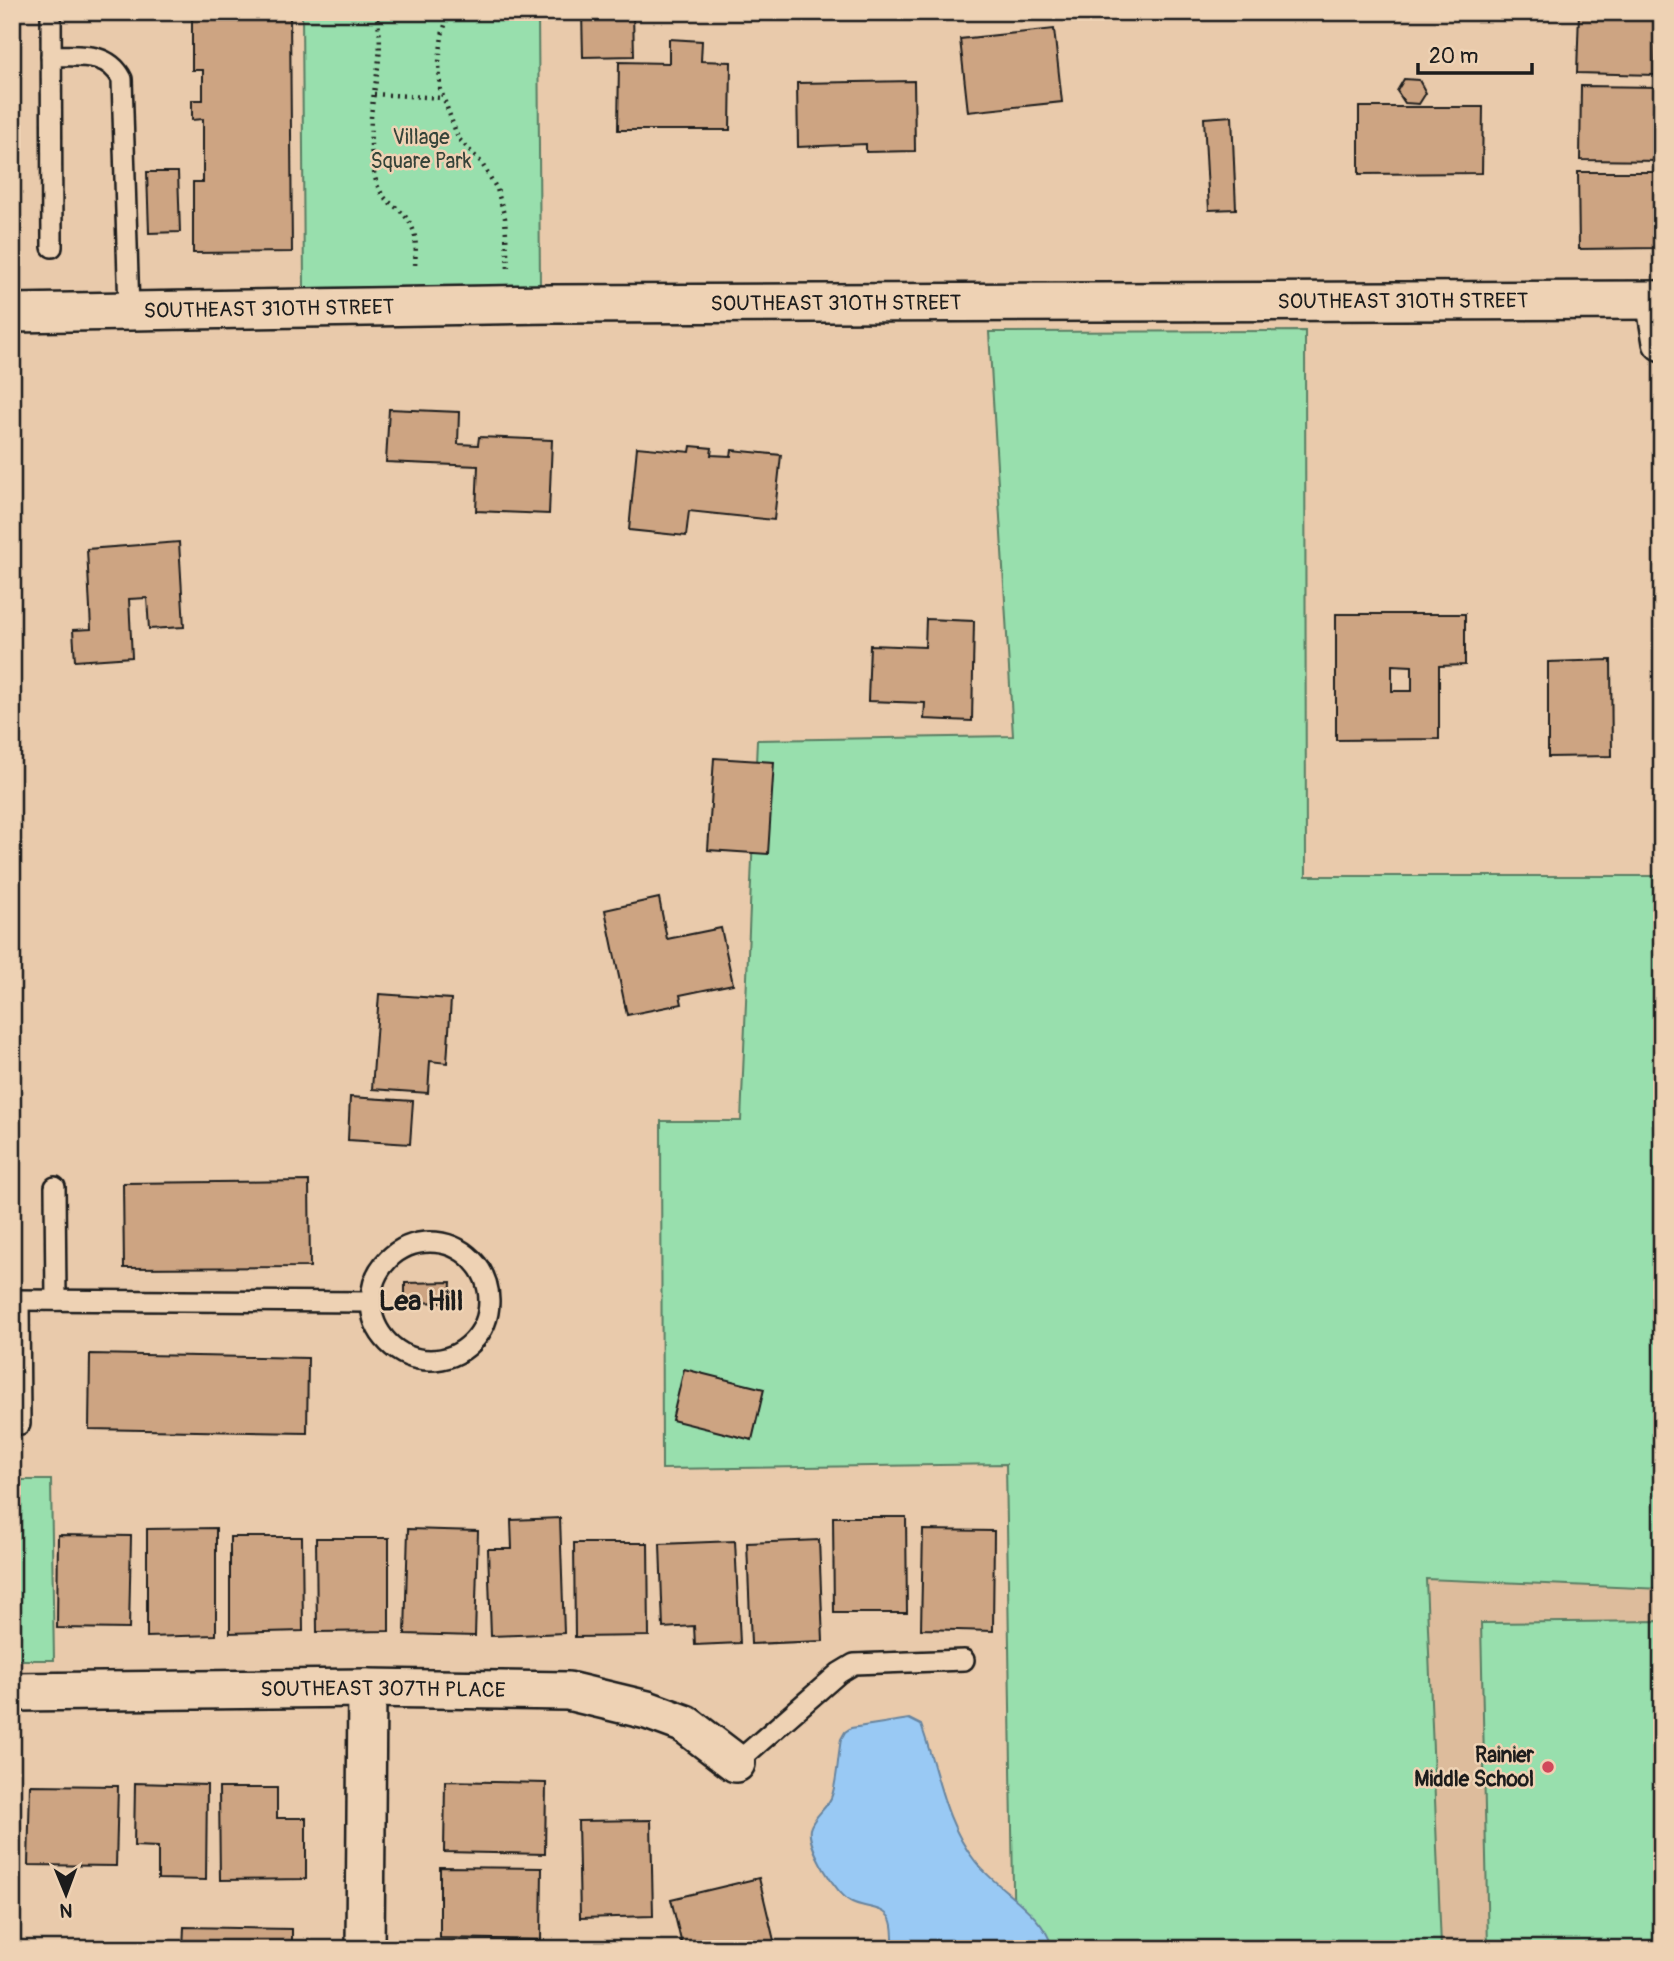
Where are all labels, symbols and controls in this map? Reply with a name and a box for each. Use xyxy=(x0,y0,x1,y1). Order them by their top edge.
scale bar xyxy=(1418,32,1532,76)
text: 20 m xyxy=(1429,43,1478,70)
park label: Village Square Park xyxy=(370,124,472,175)
street label: SOUTHEAST 310TH STREET xyxy=(1277,287,1529,315)
street label: SOUTHEAST 310TH STREET xyxy=(710,290,962,317)
street label: SOUTHEAST 310TH STREET xyxy=(143,294,395,325)
district label: Lea Hill xyxy=(379,1284,463,1319)
street label: SOUTHEAST 307TH PLACE xyxy=(260,1675,506,1704)
place label: Rainier Middle School xyxy=(1414,1742,1534,1793)
marker: Rainier Middle School xyxy=(1540,1759,1556,1775)
north arrow xyxy=(32,1860,102,1930)
text: N xyxy=(60,1898,73,1922)

